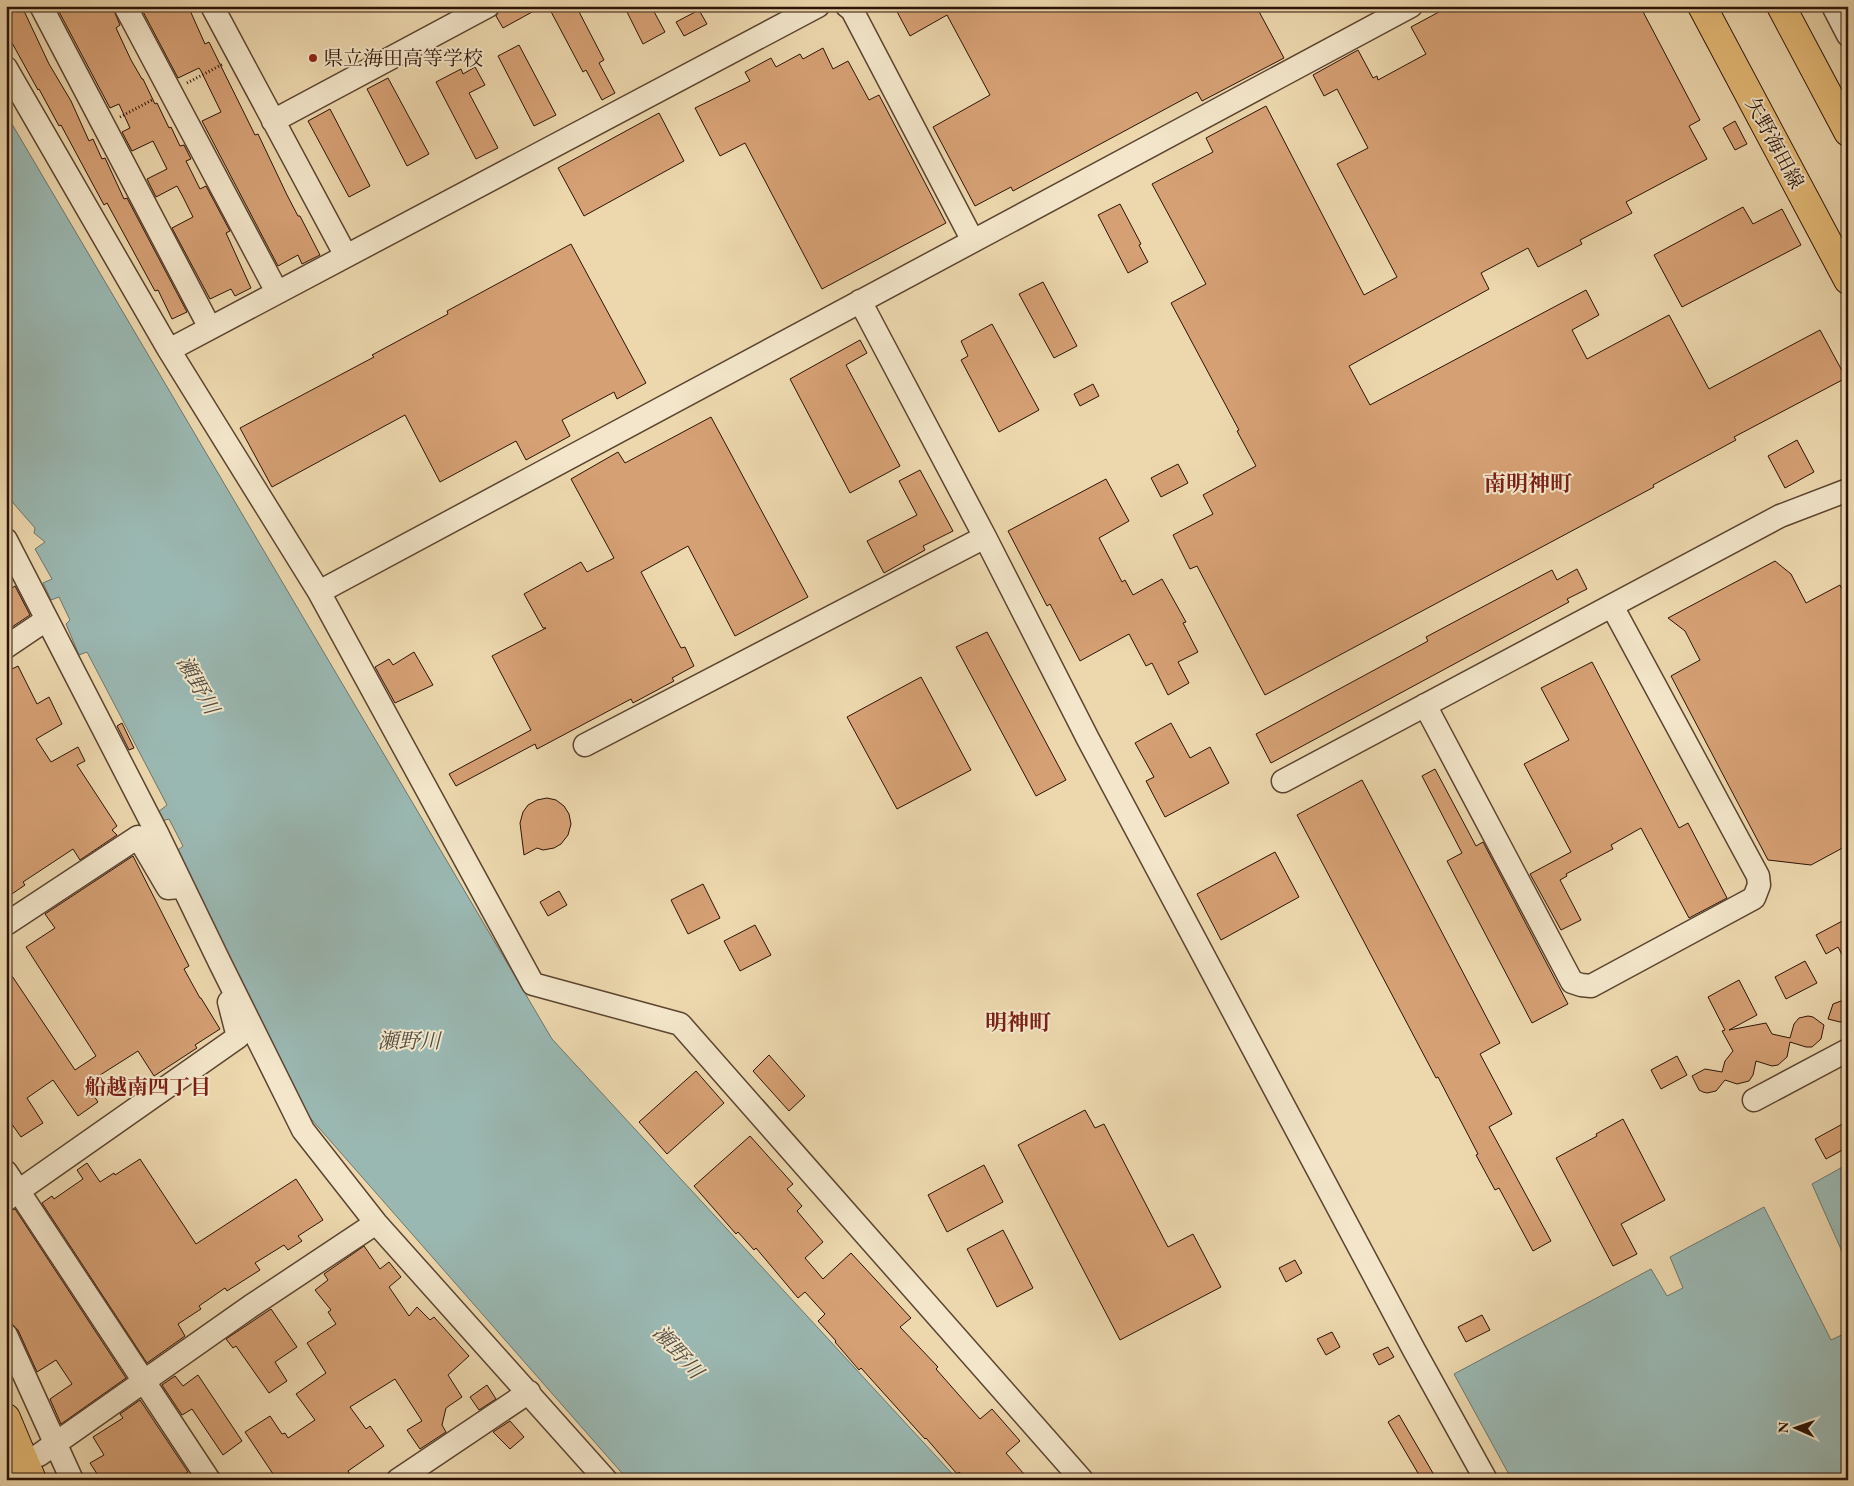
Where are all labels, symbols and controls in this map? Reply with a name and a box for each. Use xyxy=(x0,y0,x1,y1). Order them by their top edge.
place label: 県立海田高等学校 xyxy=(323,45,483,71)
marker: 県立海田高等学校 xyxy=(307,52,319,64)
street label: 矢野海田線 xyxy=(1740,93,1810,193)
district label: 南明神町 xyxy=(1484,469,1572,498)
water label: 瀬野川 xyxy=(171,651,226,721)
district label: 明神町 xyxy=(985,1008,1051,1037)
water label: 瀬野川 xyxy=(378,1027,442,1054)
district label: 船越南四丁目 xyxy=(85,1073,211,1100)
water label: 瀬野川 xyxy=(647,1319,711,1386)
north arrow xyxy=(1772,1404,1822,1454)
text: N xyxy=(1774,1421,1792,1434)

